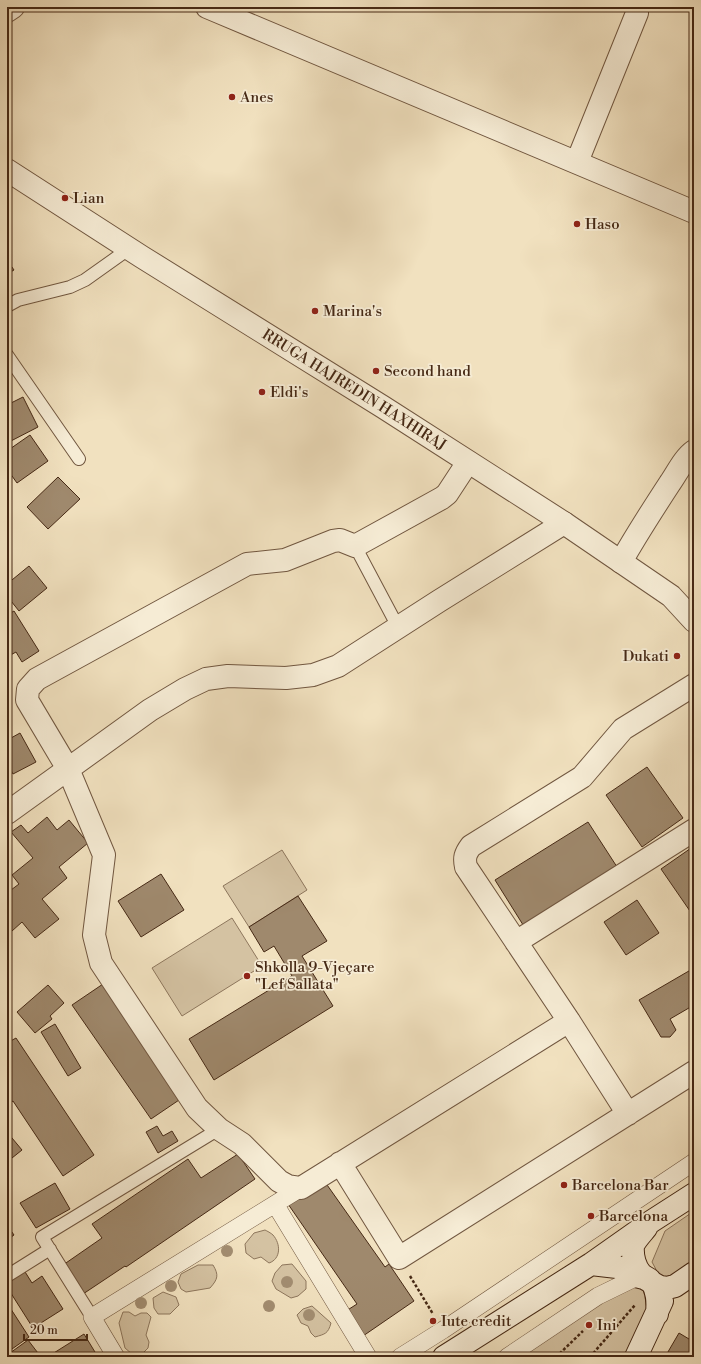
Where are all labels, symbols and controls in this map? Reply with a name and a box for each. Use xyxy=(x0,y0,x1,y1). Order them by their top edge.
place label: Anes xyxy=(239,88,273,107)
marker: Anes xyxy=(227,92,237,102)
place label: Lian xyxy=(73,189,104,208)
marker: Lian xyxy=(60,193,70,203)
place label: Haso xyxy=(585,215,620,234)
marker: Haso xyxy=(572,219,582,229)
place label: Marina's xyxy=(323,302,382,321)
marker: Marina's xyxy=(310,306,320,316)
street label: RRUGA HAJREDIN HAXHIRAJ xyxy=(259,325,450,455)
place label: Second hand xyxy=(384,362,471,381)
marker: Second hand xyxy=(371,366,381,376)
place label: Eldi's xyxy=(270,383,308,402)
marker: Eldi's xyxy=(257,387,267,397)
place label: Dukati xyxy=(623,647,669,666)
marker: Dukati xyxy=(672,651,682,661)
place label: Shkolla 9-Vjeçare "Lef Sallata" xyxy=(255,958,374,994)
marker: Shkolla 9-Vjeçare "Lef Sallata" xyxy=(242,971,252,981)
place label: Barcelona Bar xyxy=(571,1176,669,1195)
marker: Barcelona Bar xyxy=(559,1180,569,1190)
place label: Barcelona xyxy=(598,1207,668,1226)
marker: Barcelona xyxy=(586,1211,596,1221)
place label: Iute credit xyxy=(441,1312,512,1331)
scale bar xyxy=(24,1316,87,1342)
marker: Iute credit xyxy=(428,1316,438,1326)
place label: Ini xyxy=(597,1316,617,1335)
marker: Ini xyxy=(584,1320,594,1330)
text: 20 m xyxy=(30,1323,58,1338)

